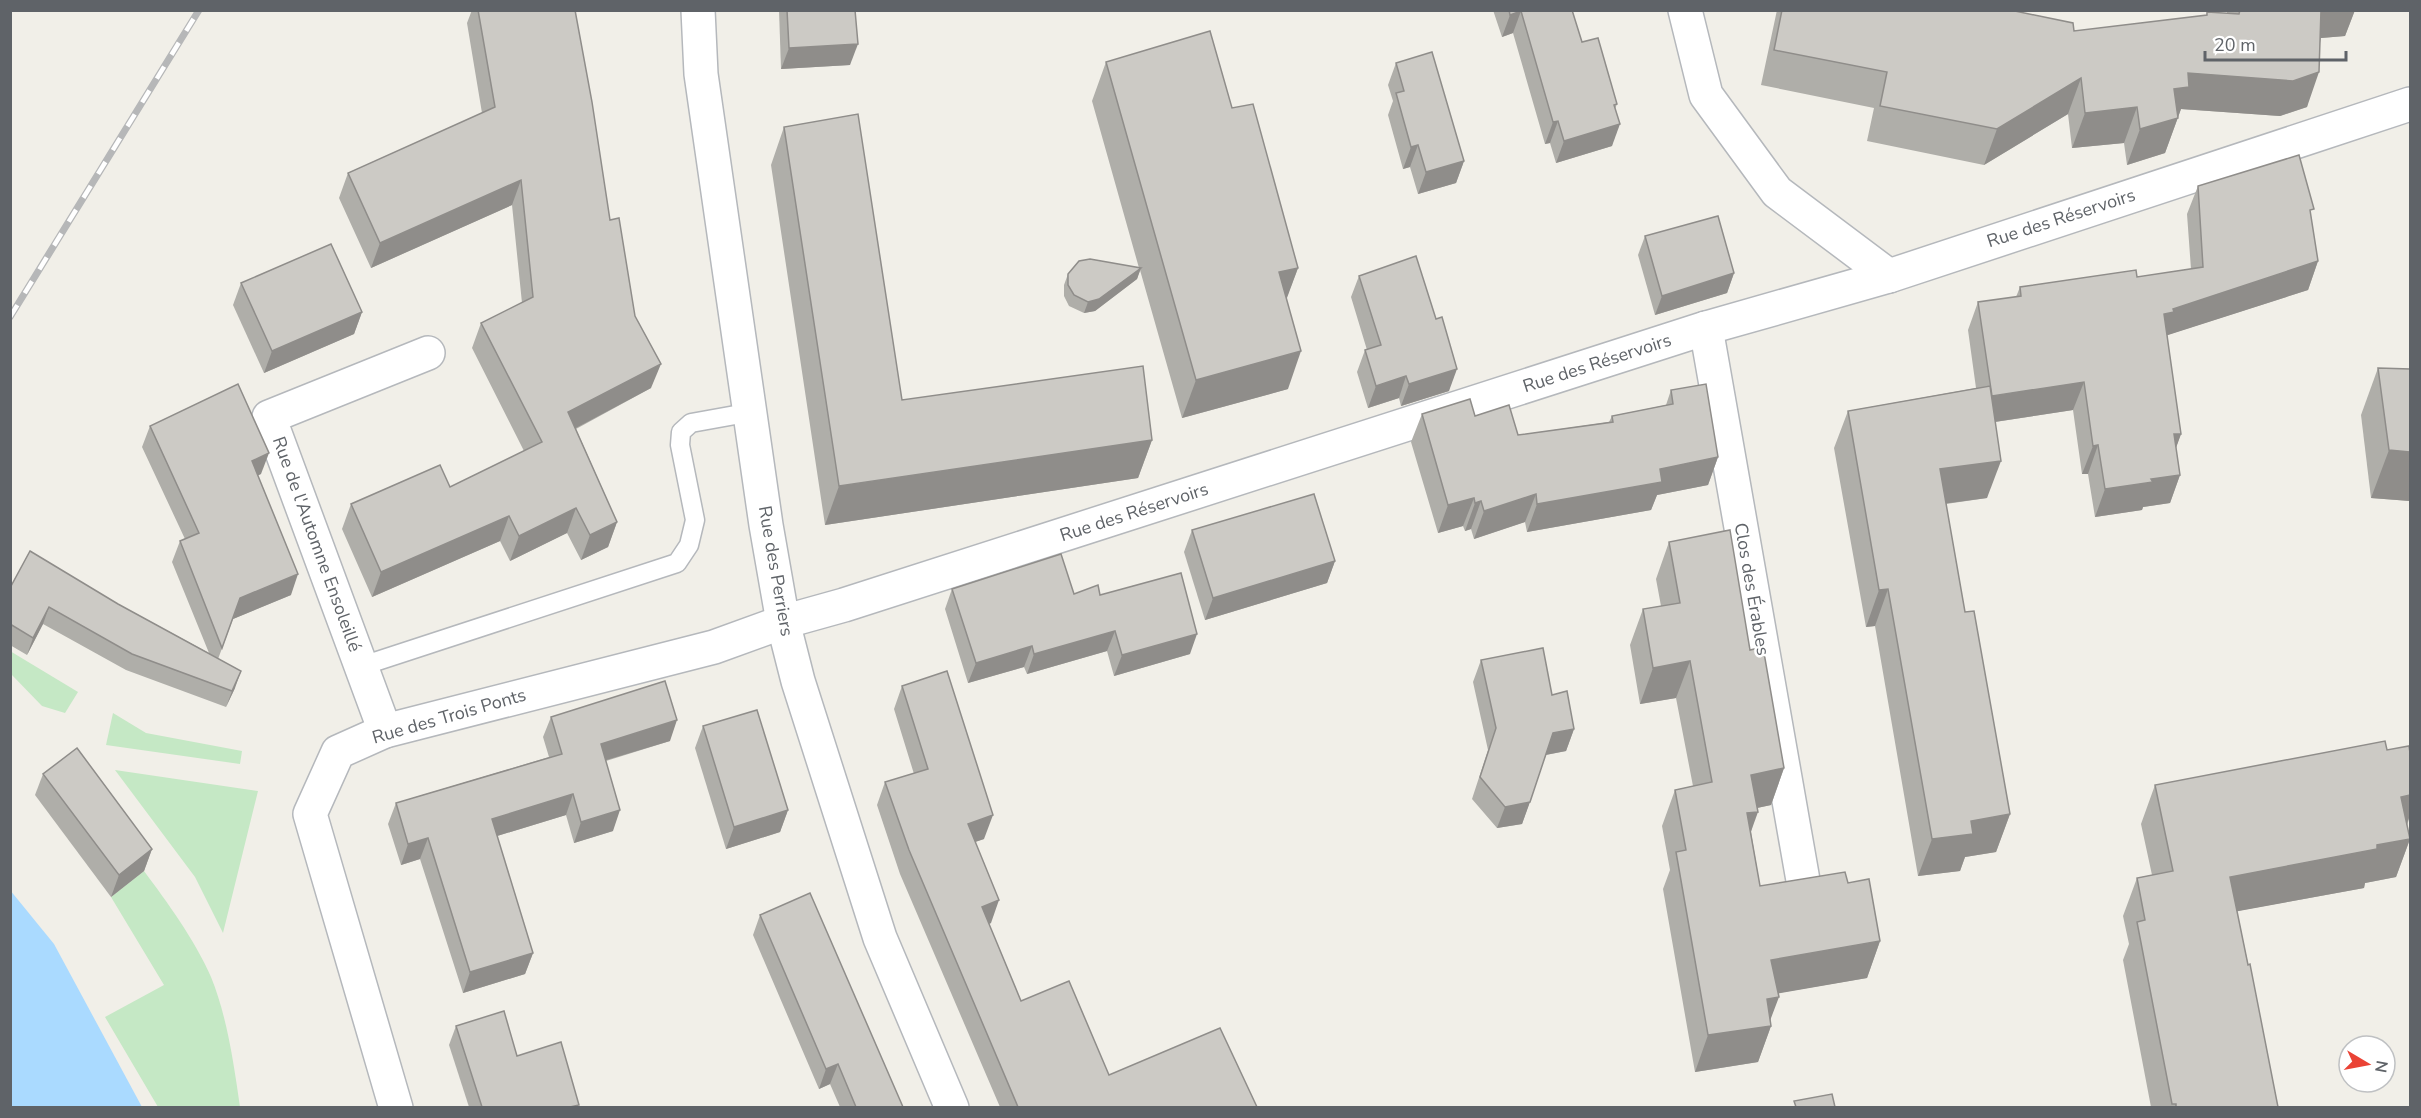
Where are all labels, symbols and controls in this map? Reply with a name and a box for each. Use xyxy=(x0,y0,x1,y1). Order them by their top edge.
scale bar xyxy=(2205,24,2346,62)
text: 20 m xyxy=(2214,33,2256,57)
street label: Rue des Réservoirs xyxy=(1984,183,2138,253)
street label: Rue des Réservoirs xyxy=(1520,328,1674,398)
street label: Rue de l'Automne Ensoleillé xyxy=(267,433,367,655)
street label: Rue des Réservoirs xyxy=(1057,477,1211,547)
street label: Rue des Perriers xyxy=(753,504,799,638)
street label: Clos des Érables xyxy=(1729,521,1775,657)
street label: Rue des Trois Ponts xyxy=(369,683,529,749)
north arrow xyxy=(2337,1034,2397,1094)
text: N xyxy=(2369,1059,2393,1074)

